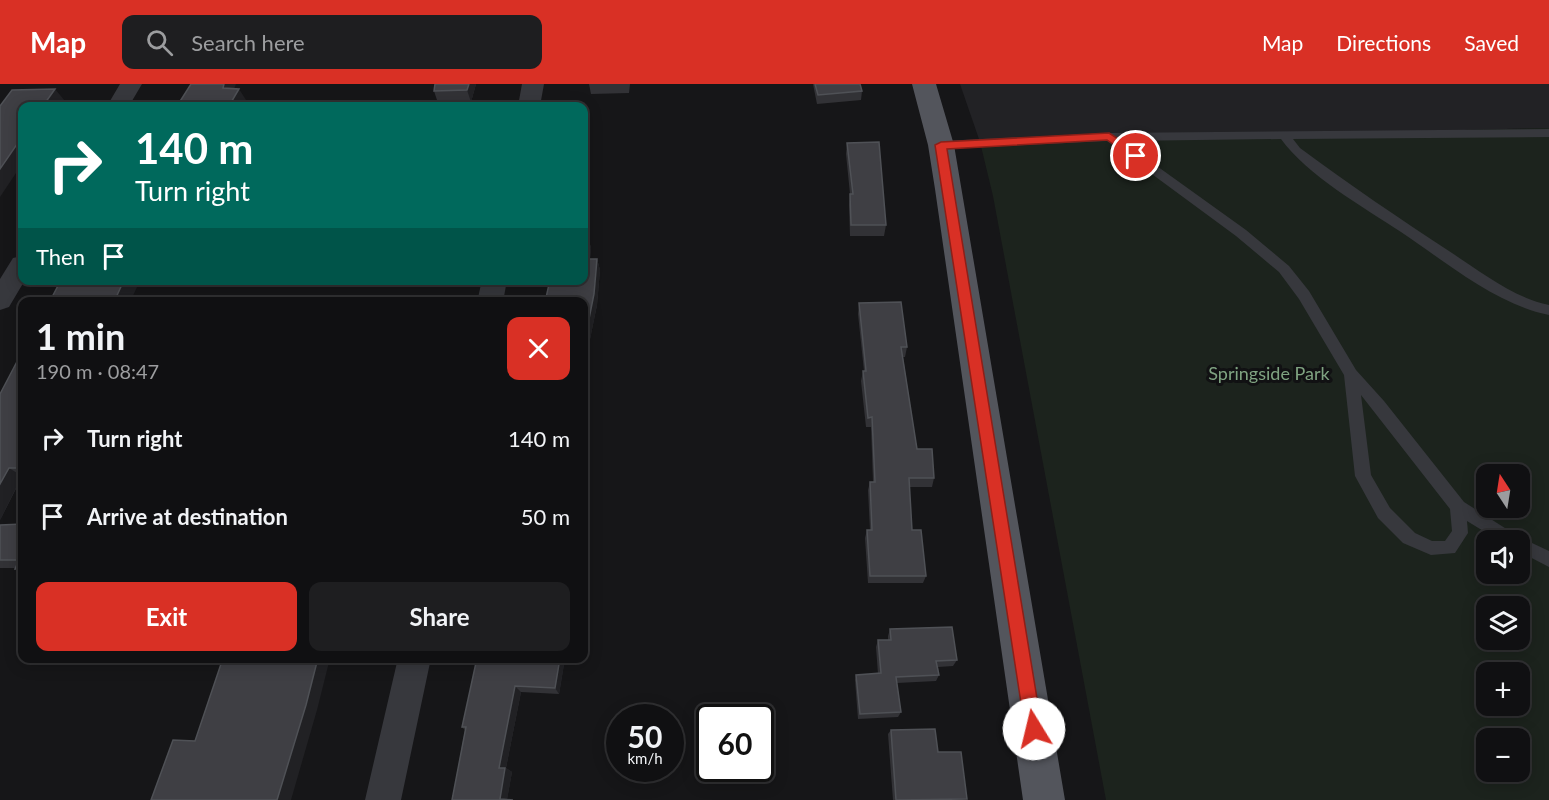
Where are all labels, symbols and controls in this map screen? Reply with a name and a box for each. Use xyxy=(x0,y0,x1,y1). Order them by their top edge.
search box xyxy=(122,15,542,69)
text: Map xyxy=(30,25,86,59)
icon: search xyxy=(143,26,176,59)
text: Search here xyxy=(191,29,305,56)
text: Map xyxy=(1262,30,1303,55)
text: Directions xyxy=(1336,30,1431,55)
text: Saved xyxy=(1464,30,1519,55)
text: 140 m xyxy=(135,123,253,173)
icon: right xyxy=(36,126,114,204)
pin xyxy=(1110,130,1161,181)
icon: arrive xyxy=(1119,139,1152,172)
text: Turn right xyxy=(135,174,250,207)
icon: arrive xyxy=(97,240,130,273)
text: Then xyxy=(36,243,85,270)
text: 1 min xyxy=(36,314,125,358)
button: close xyxy=(507,317,570,380)
text: 190 m · 08:47 xyxy=(36,359,159,383)
park label: Springside Park xyxy=(1208,362,1331,384)
icon: right xyxy=(36,422,69,455)
text: Turn right xyxy=(87,425,182,452)
text: 140 m xyxy=(508,425,570,452)
north arrow xyxy=(1476,464,1530,518)
map controls xyxy=(1476,464,1530,782)
icon: arrive xyxy=(36,500,69,533)
text: Arrive at destination xyxy=(87,503,288,530)
text: 50 m xyxy=(521,503,570,530)
button: sound xyxy=(1476,530,1530,584)
button: Exit xyxy=(36,582,297,651)
button: Share xyxy=(309,582,570,651)
button: layers xyxy=(1476,596,1530,650)
button: + xyxy=(1476,662,1530,716)
position arrow xyxy=(1002,697,1066,761)
speed limit sign: 60 xyxy=(696,704,774,782)
text: 50 xyxy=(628,718,662,754)
button: − xyxy=(1476,728,1530,782)
text: km/h xyxy=(627,749,663,767)

